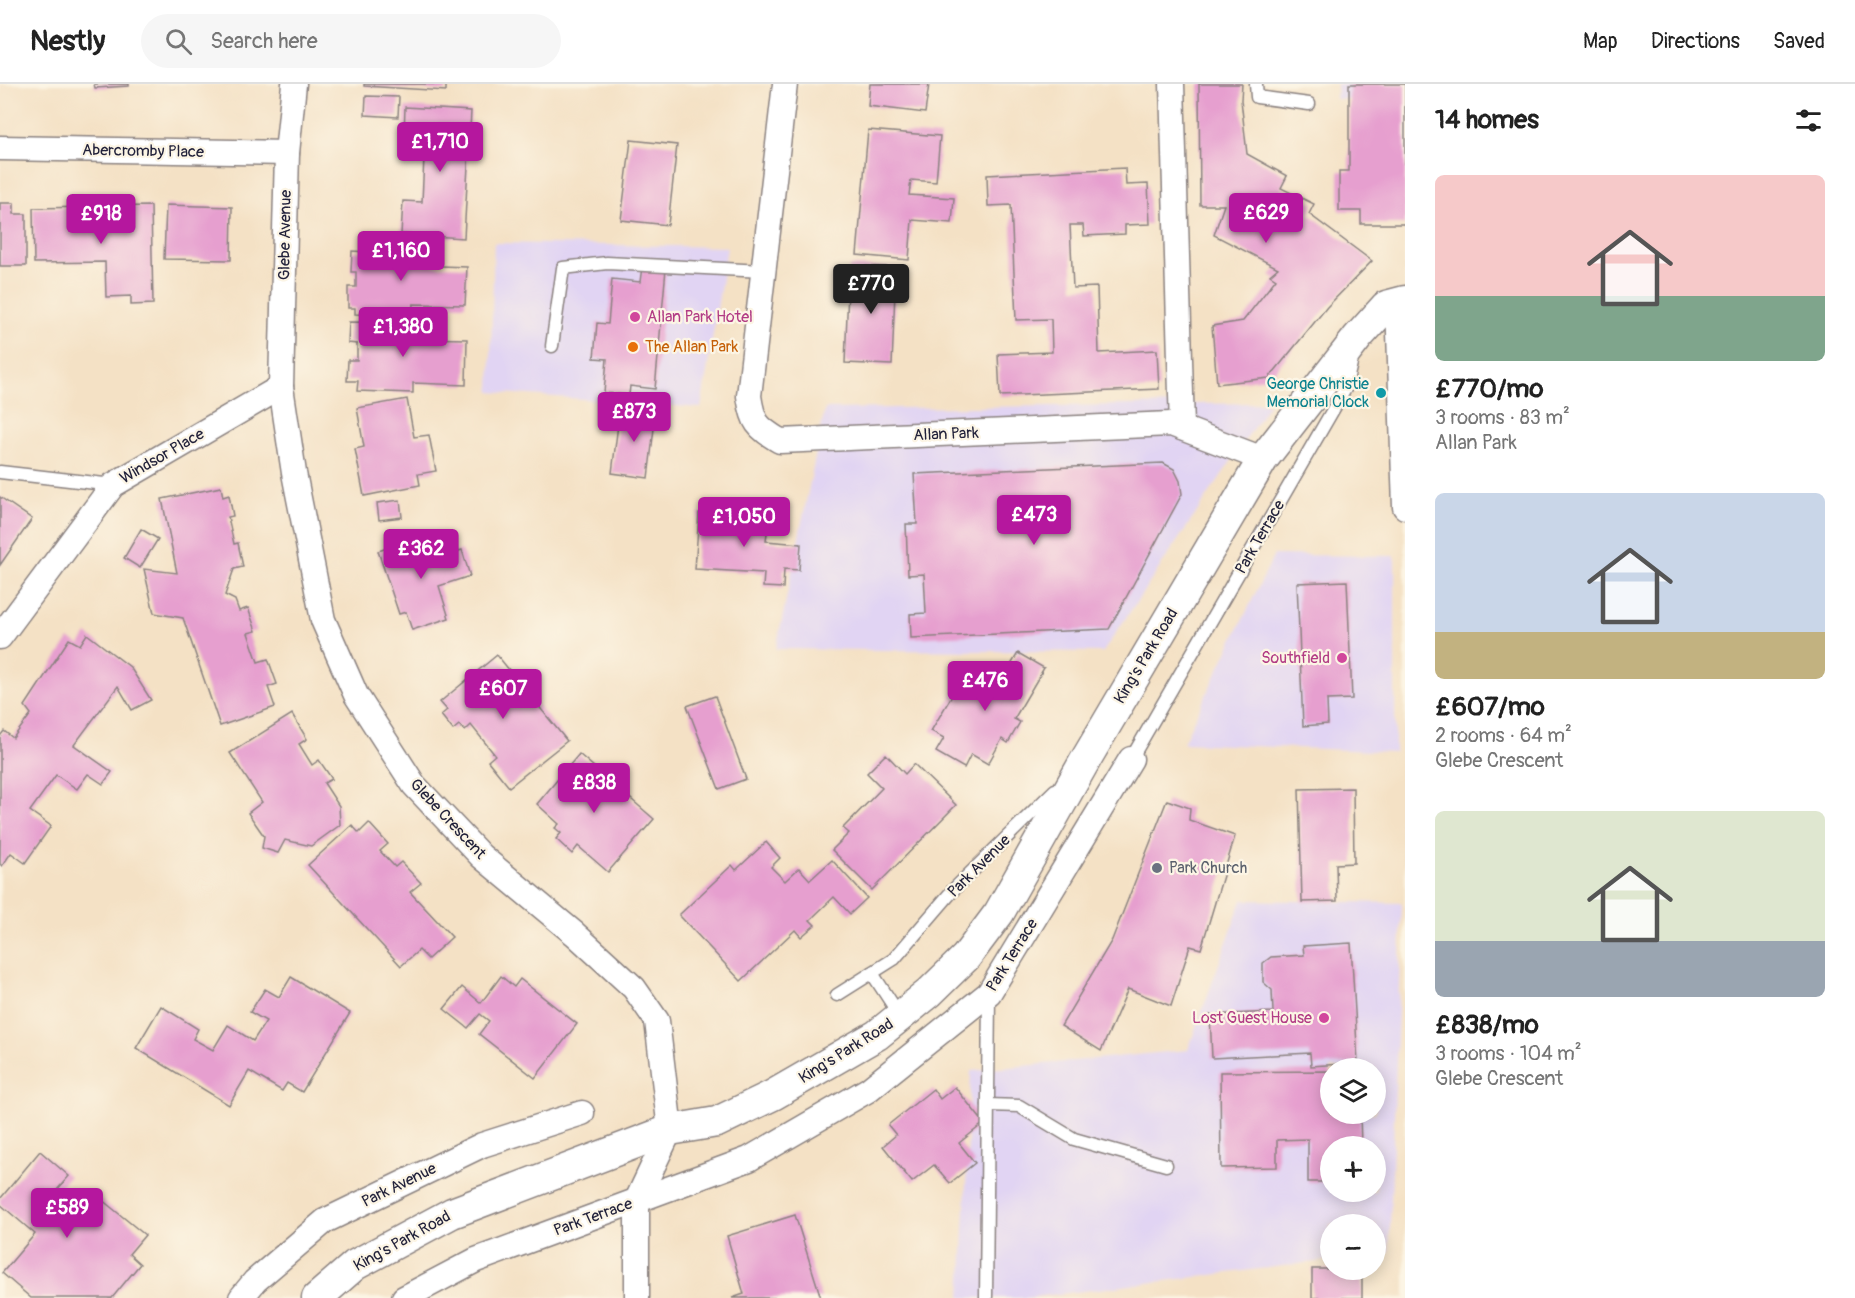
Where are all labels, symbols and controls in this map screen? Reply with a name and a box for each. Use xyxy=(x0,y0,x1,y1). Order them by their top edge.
search box xyxy=(141,14,561,68)
text: Nestly xyxy=(30,24,105,59)
icon: search xyxy=(162,25,195,58)
text: Search here xyxy=(210,27,318,55)
text: Map xyxy=(1583,28,1618,55)
text: Directions xyxy=(1651,28,1740,55)
text: Saved xyxy=(1773,28,1825,55)
text: 14 homes xyxy=(1435,104,1539,136)
icon: filters xyxy=(1792,104,1825,137)
pin: £1,710 xyxy=(391,122,489,173)
text: £1,710 xyxy=(411,129,469,154)
street label: Abercromby Place xyxy=(82,140,204,162)
street label: Glebe Avenue xyxy=(274,189,296,280)
pin: £629 xyxy=(1230,193,1302,244)
pin: £918 xyxy=(65,194,137,245)
text: £629 xyxy=(1243,200,1289,225)
text: £918 xyxy=(80,201,122,226)
icon: home xyxy=(1576,214,1684,322)
pin: £1,160 xyxy=(352,231,450,282)
text: £1,160 xyxy=(372,238,430,263)
pin: £770 xyxy=(835,264,907,315)
text: £770 xyxy=(847,271,895,296)
pin: £1,380 xyxy=(354,307,452,358)
place label: Allan Park Hotel xyxy=(647,307,753,327)
marker: Allan Park Hotel xyxy=(628,310,642,324)
text: £1,380 xyxy=(373,314,433,339)
place label: The Allan Park xyxy=(645,337,739,357)
marker: The Allan Park xyxy=(626,340,640,354)
text: £770/mo xyxy=(1435,373,1543,405)
place label: George Christie Memorial Clock xyxy=(1267,374,1369,412)
marker: George Christie Memorial Clock xyxy=(1374,386,1388,400)
pin: £873 xyxy=(598,392,670,443)
text: £873 xyxy=(612,399,656,424)
text: 3 rooms · 83 m² xyxy=(1435,405,1570,430)
street label: Allan Park xyxy=(913,423,979,445)
street label: Windsor Place xyxy=(116,424,208,488)
text: Allan Park xyxy=(1435,430,1517,455)
pin: £473 xyxy=(998,495,1070,546)
street label: Park Terrace xyxy=(1231,496,1289,578)
pin: £1,050 xyxy=(695,497,793,548)
text: £473 xyxy=(1011,502,1057,527)
text: £1,050 xyxy=(712,504,776,529)
pin: £362 xyxy=(385,529,457,580)
icon: home xyxy=(1576,532,1684,640)
text: £362 xyxy=(398,536,444,561)
street label: King's Park Road xyxy=(1110,605,1182,707)
place label: Southfield xyxy=(1261,648,1330,668)
marker: Southfield xyxy=(1335,651,1349,665)
pin: £476 xyxy=(949,661,1021,712)
text: £476 xyxy=(962,668,1008,693)
pin: £607 xyxy=(467,669,539,720)
text: £607 xyxy=(479,676,527,701)
text: £607/mo xyxy=(1435,691,1545,723)
text: 2 rooms · 64 m² xyxy=(1435,723,1572,748)
text: Glebe Crescent xyxy=(1435,748,1563,773)
pin: £838 xyxy=(558,763,630,814)
text: £838 xyxy=(572,770,616,795)
street label: Glebe Crescent xyxy=(406,775,491,864)
street label: Park Avenue xyxy=(943,830,1015,902)
icon: home xyxy=(1576,850,1684,958)
place label: Park Church xyxy=(1169,858,1247,878)
marker: Park Church xyxy=(1150,861,1164,875)
street label: Park Terrace xyxy=(982,915,1042,995)
place label: Lost Guest House xyxy=(1192,1008,1312,1028)
text: £838/mo xyxy=(1435,1009,1539,1041)
marker: Lost Guest House xyxy=(1317,1011,1331,1025)
street label: King's Park Road xyxy=(795,1014,897,1088)
text: 3 rooms · 104 m² xyxy=(1435,1041,1582,1066)
map controls xyxy=(1320,1058,1386,1280)
button: layers xyxy=(1320,1058,1386,1124)
text: Glebe Crescent xyxy=(1435,1066,1563,1091)
button: + xyxy=(1320,1136,1386,1202)
street label: Park Avenue xyxy=(358,1158,440,1212)
pin: £589 xyxy=(31,1188,103,1239)
street label: Park Terrace xyxy=(551,1194,635,1240)
text: £589 xyxy=(45,1195,89,1220)
street label: King's Park Road xyxy=(350,1206,454,1276)
button: − xyxy=(1320,1214,1386,1280)

